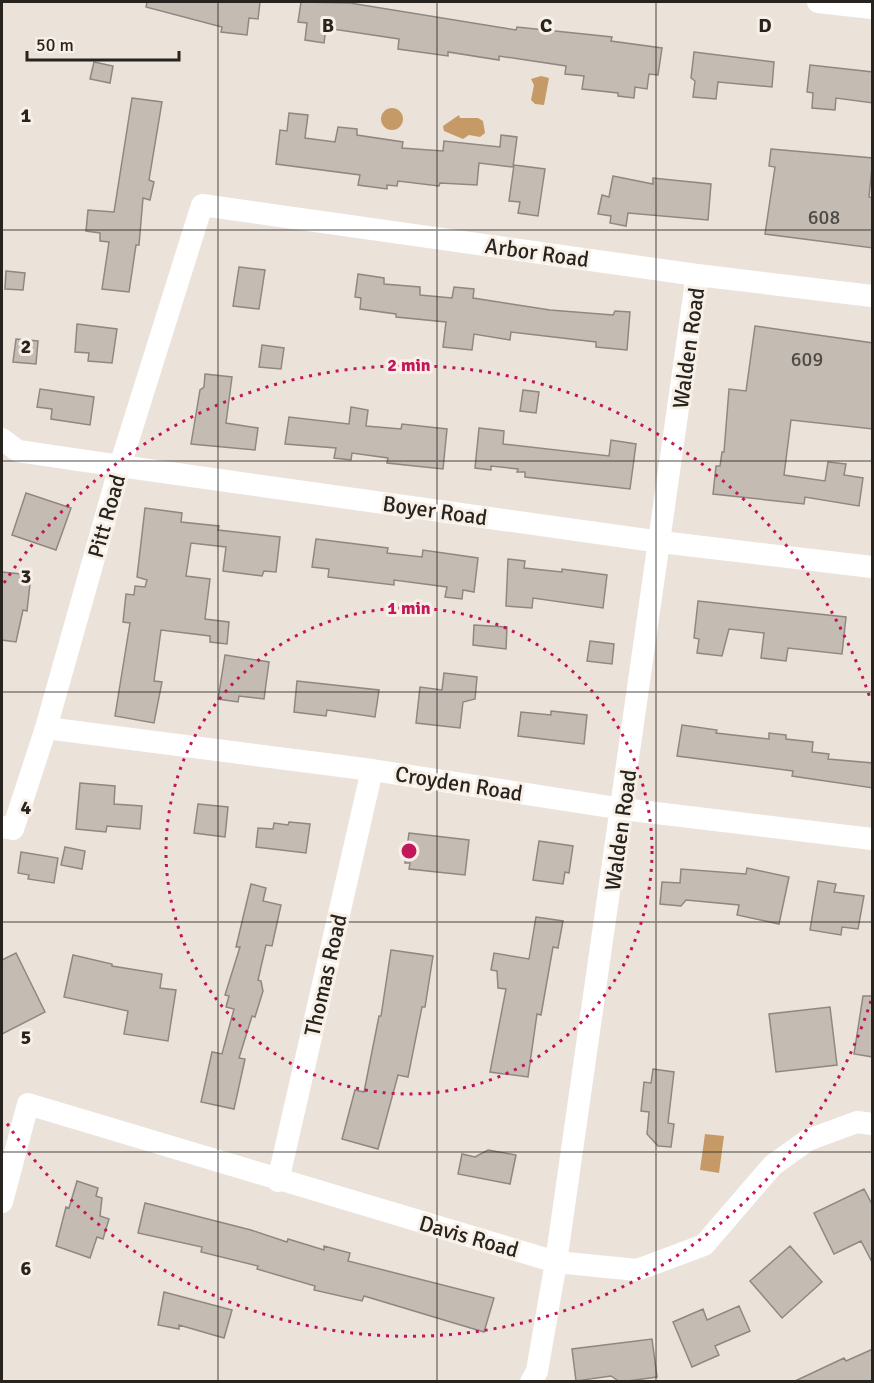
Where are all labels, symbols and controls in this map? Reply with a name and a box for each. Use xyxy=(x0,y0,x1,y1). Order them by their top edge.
text: B xyxy=(322,13,334,38)
text: C xyxy=(540,13,552,38)
text: D xyxy=(758,13,772,38)
scale bar xyxy=(27,24,178,62)
text: 50 m xyxy=(36,34,74,56)
text: 1 xyxy=(21,103,32,128)
house number: 608 xyxy=(808,205,840,230)
street label: Arbor Road xyxy=(483,232,591,273)
street label: Walden Road xyxy=(667,286,710,410)
text: 2 xyxy=(21,334,31,359)
house number: 609 xyxy=(791,347,823,372)
text: 2 min xyxy=(387,354,431,376)
street label: Pitt Road xyxy=(82,471,131,561)
street label: Boyer Road xyxy=(381,490,489,531)
text: 3 xyxy=(21,564,31,589)
text: 1 min xyxy=(387,597,431,619)
street label: Croyden Road xyxy=(393,760,525,807)
street label: Walden Road xyxy=(599,768,642,892)
text: 4 xyxy=(21,795,32,820)
centre of rings xyxy=(399,841,419,861)
street label: Thomas Road xyxy=(298,911,353,1039)
text: 5 xyxy=(21,1025,31,1050)
street label: Davis Road xyxy=(416,1209,522,1264)
text: 6 xyxy=(21,1256,32,1281)

